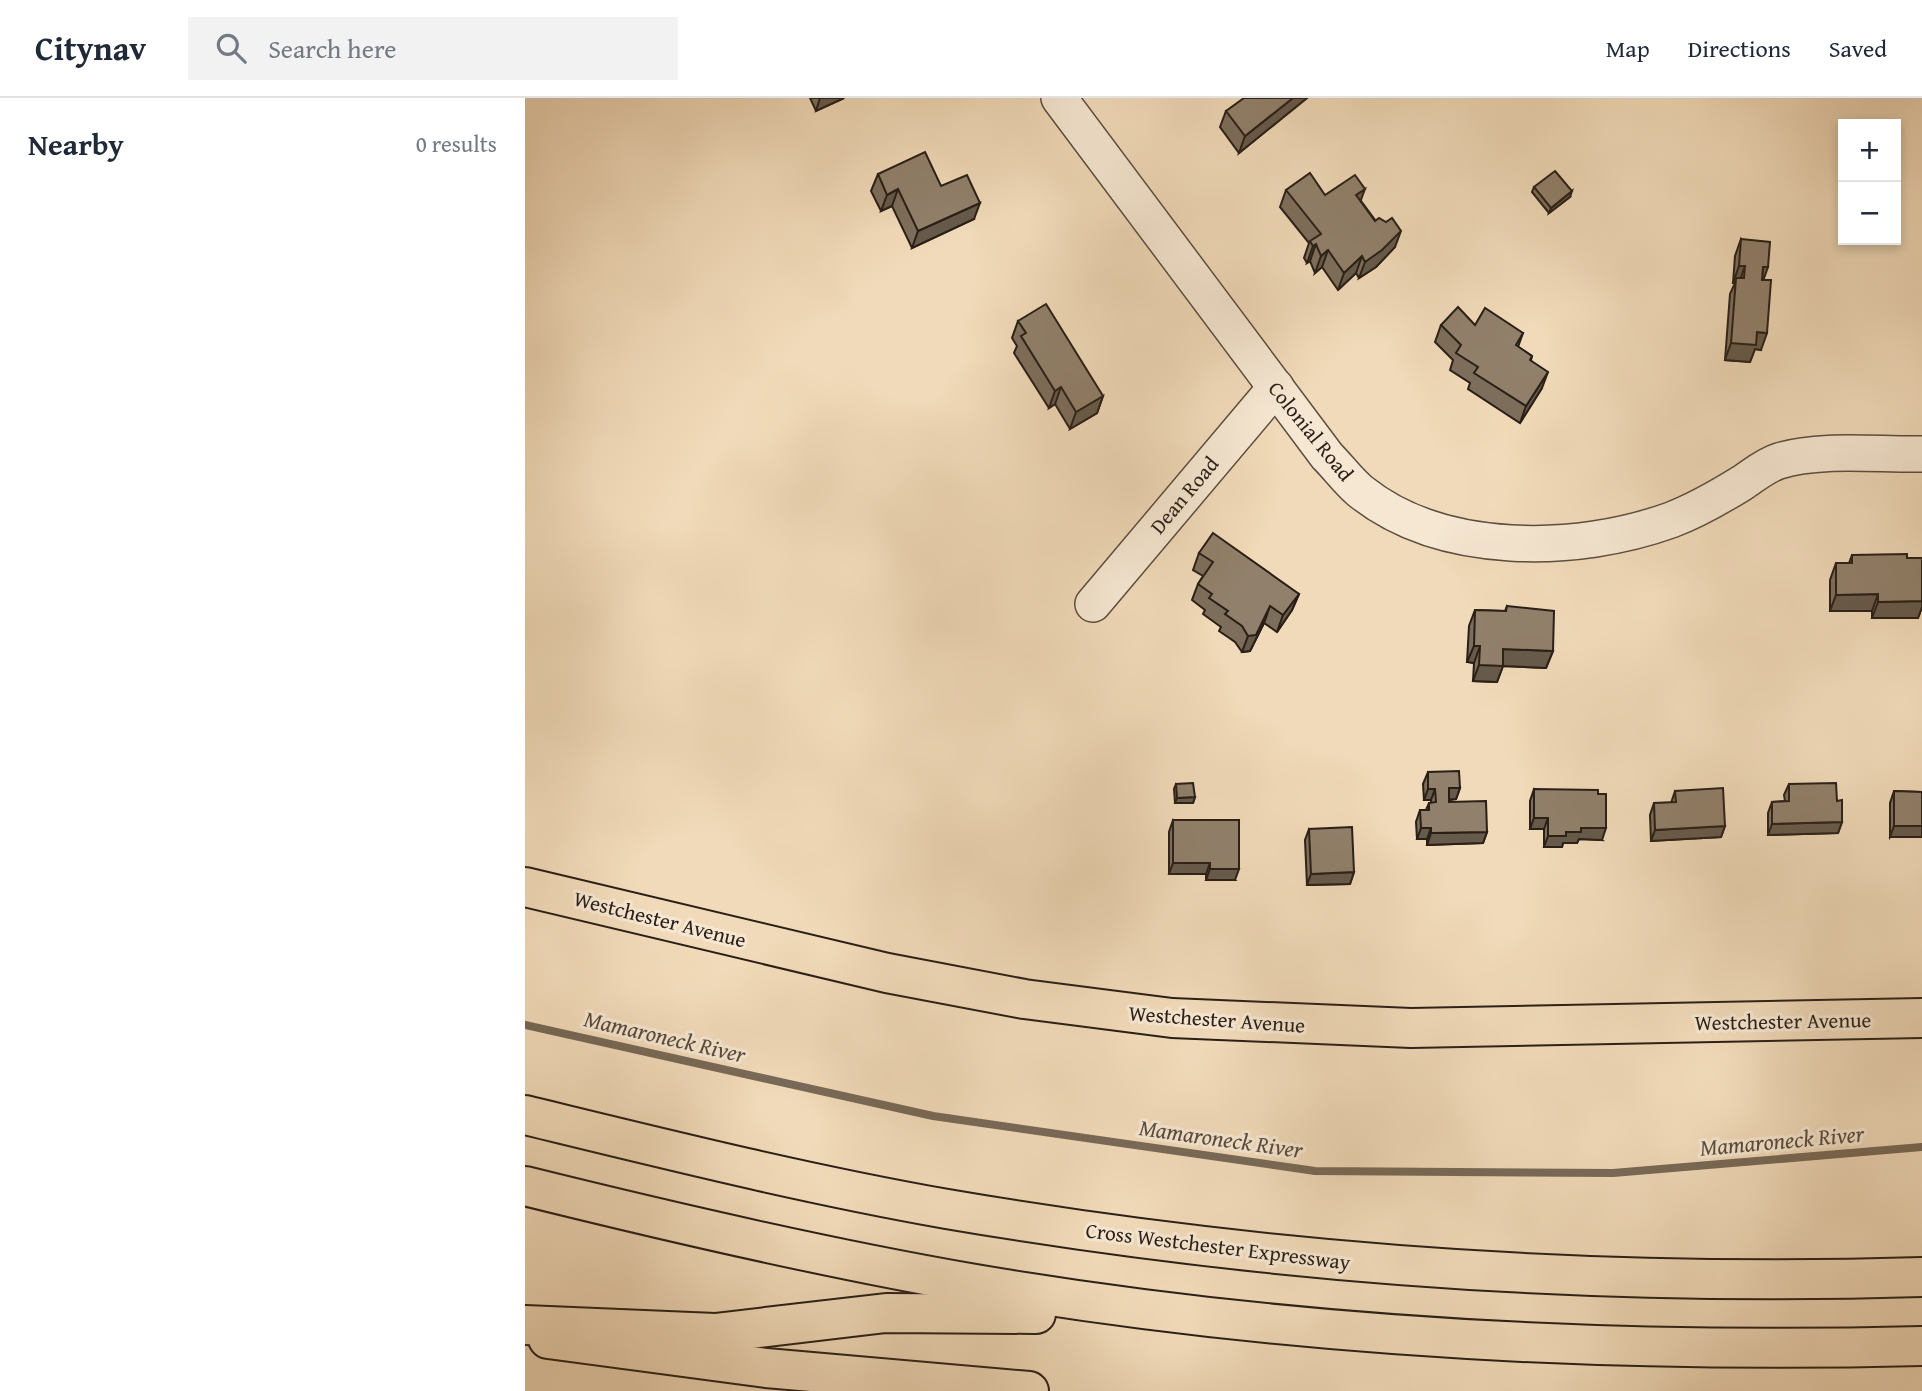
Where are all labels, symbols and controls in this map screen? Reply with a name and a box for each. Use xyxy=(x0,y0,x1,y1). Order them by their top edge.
search box xyxy=(188,17,678,80)
text: Citynav xyxy=(35,24,146,72)
icon: search xyxy=(212,29,250,67)
text: Search here xyxy=(268,29,396,68)
text: Map xyxy=(1606,31,1650,66)
text: Directions xyxy=(1688,31,1791,66)
text: Saved xyxy=(1829,31,1887,66)
map controls xyxy=(1838,119,1901,245)
button: + xyxy=(1838,119,1901,182)
text: Nearby xyxy=(28,122,124,166)
text: 0 results xyxy=(416,127,497,160)
button: − xyxy=(1838,182,1901,245)
street label: Colonial Road xyxy=(1261,374,1362,488)
street label: Dean Road xyxy=(1142,449,1226,541)
street label: Westchester Avenue xyxy=(571,883,750,955)
street label: Westchester Avenue xyxy=(1128,997,1306,1041)
water label: Mamaroneck River xyxy=(581,1001,750,1071)
street label: Westchester Avenue xyxy=(1694,1004,1872,1038)
water label: Mamaroneck River xyxy=(1137,1110,1306,1166)
water label: Mamaroneck River xyxy=(1698,1116,1867,1164)
street label: Cross Westchester Expressway xyxy=(1084,1214,1353,1278)

